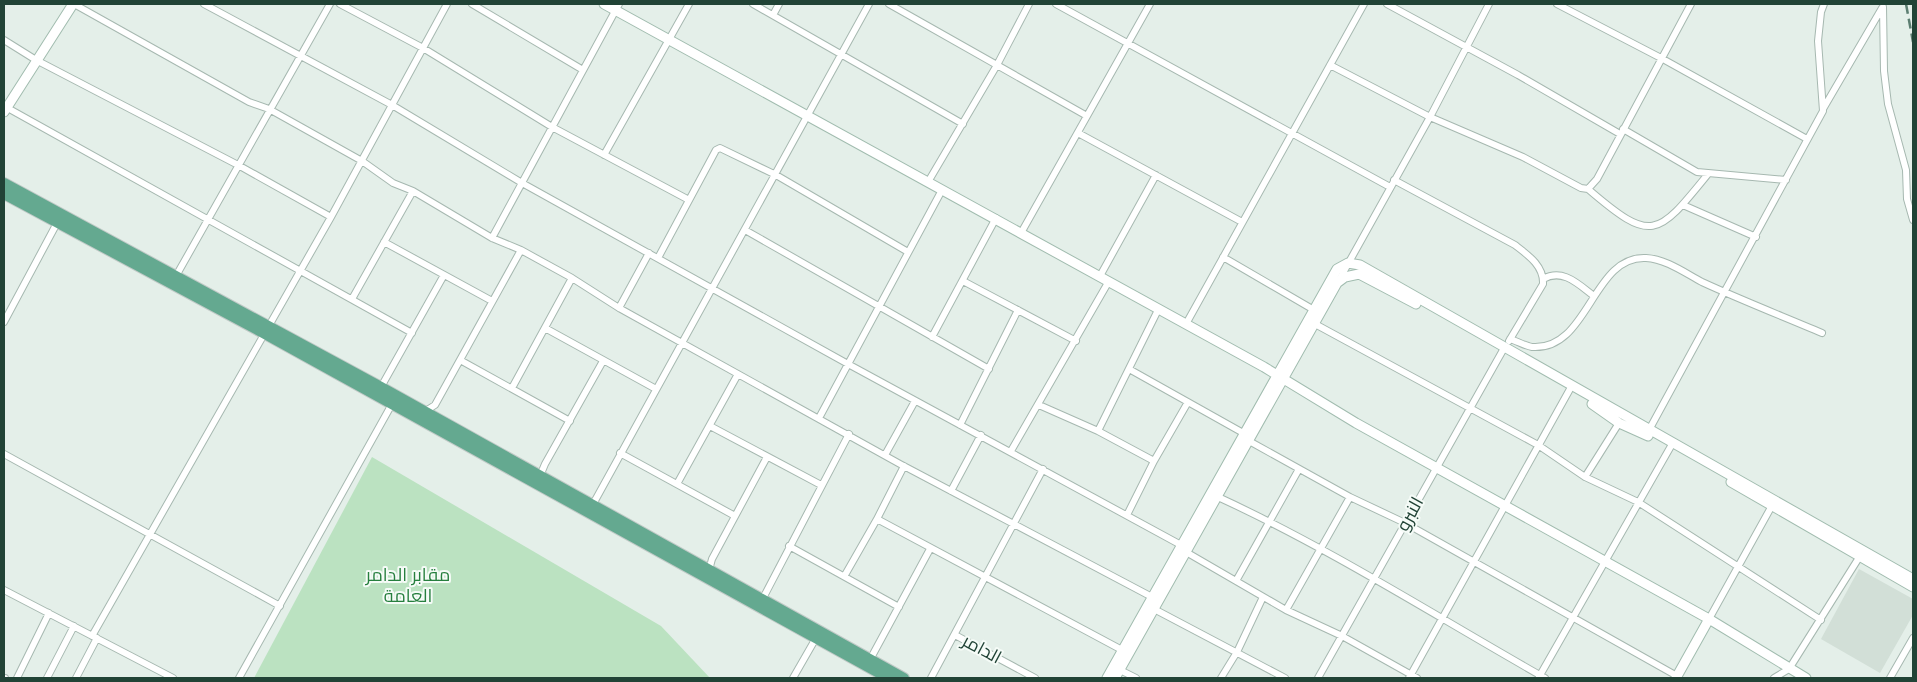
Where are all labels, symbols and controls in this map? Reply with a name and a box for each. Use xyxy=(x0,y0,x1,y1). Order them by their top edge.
street label: النبرو xyxy=(1391,493,1429,535)
park label: مقابر الدامر العامة xyxy=(365,563,450,608)
street label: الدامر xyxy=(957,628,1006,669)

